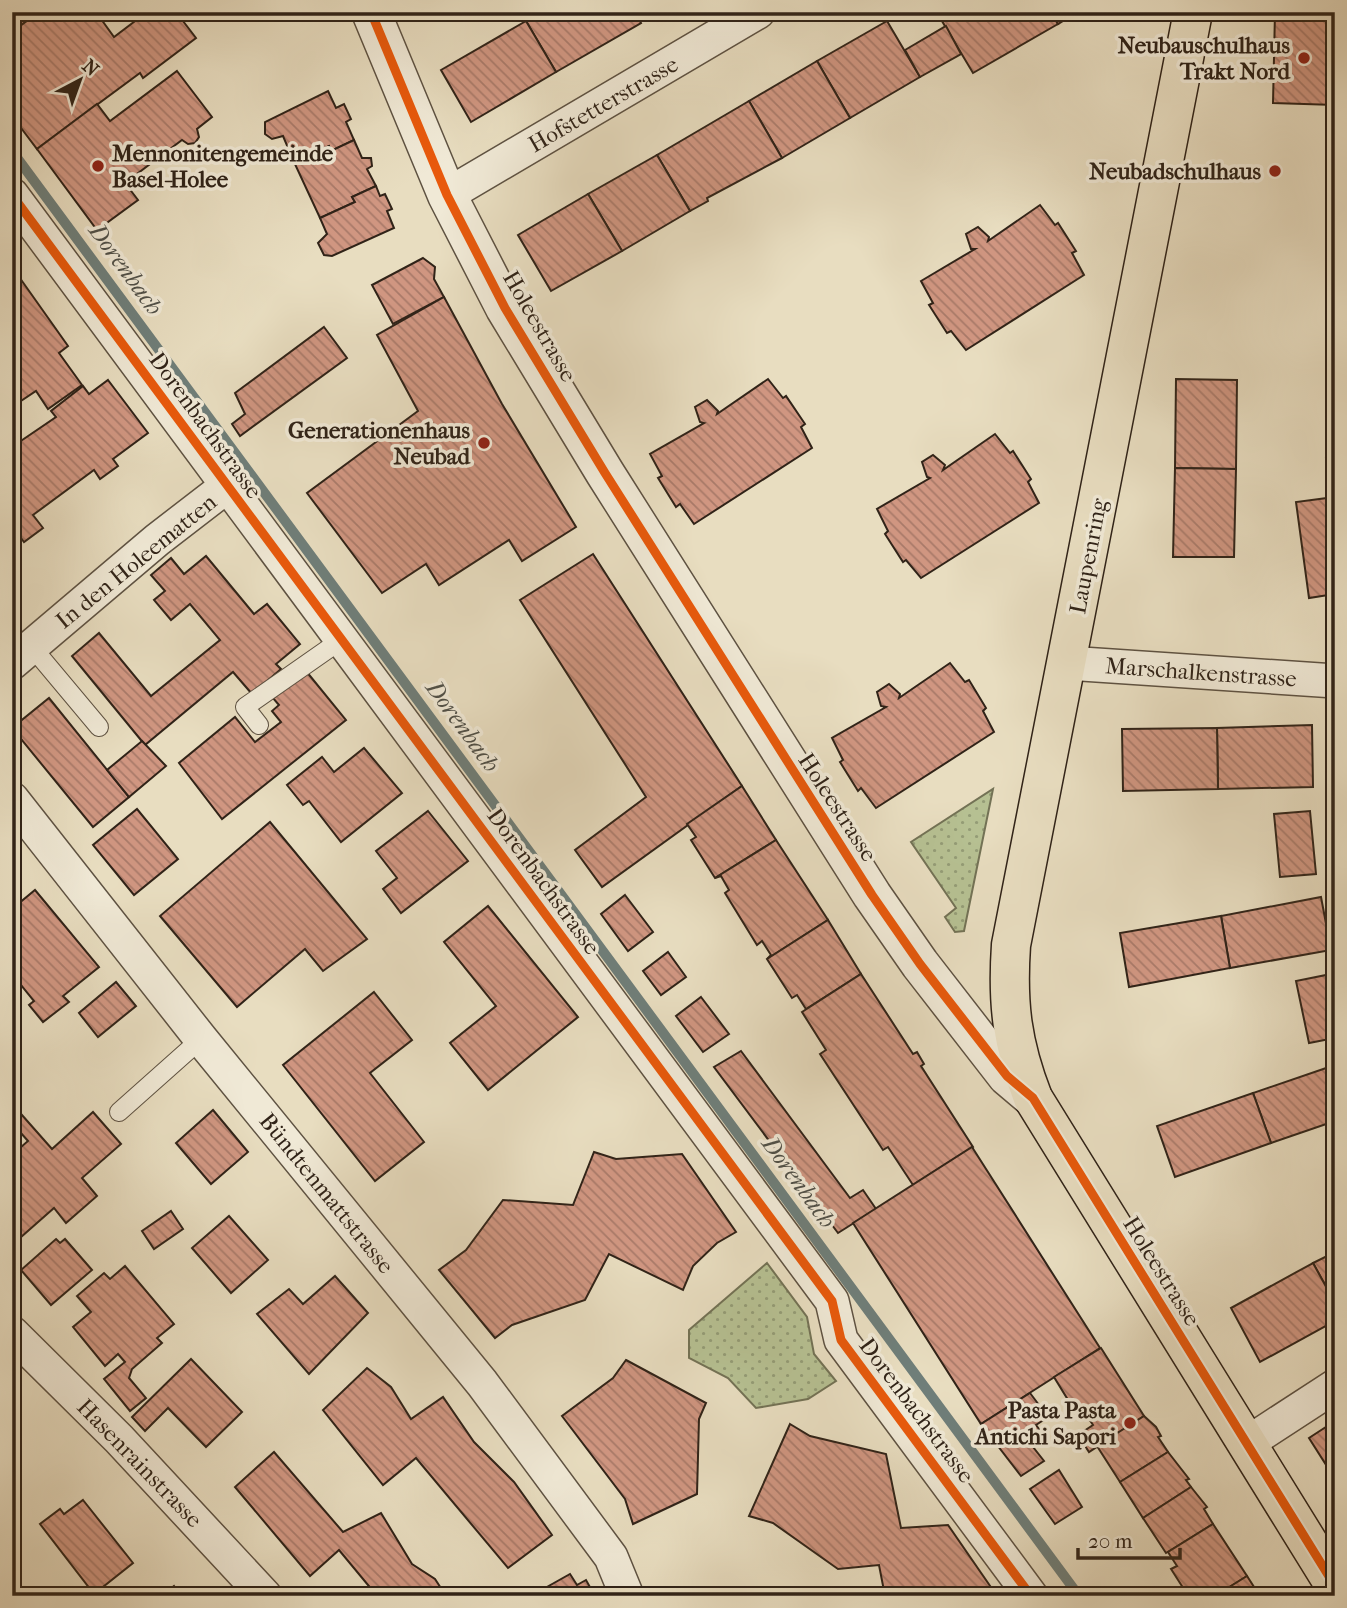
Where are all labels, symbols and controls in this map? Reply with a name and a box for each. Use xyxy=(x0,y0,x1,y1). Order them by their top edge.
place label: Neubauschulhaus Trakt Nord xyxy=(1118,32,1291,85)
north arrow xyxy=(46,46,116,116)
marker: Neubauschulhaus Trakt Nord xyxy=(1296,50,1312,66)
street label: Hofstetterstrasse xyxy=(524,51,683,158)
text: N xyxy=(78,55,104,81)
place label: Mennonitengemeinde Basel-Holee xyxy=(112,140,334,193)
marker: Mennonitengemeinde Basel-Holee xyxy=(90,158,106,174)
place label: Neubadschulhaus xyxy=(1089,158,1262,185)
marker: Neubadschulhaus xyxy=(1267,163,1283,179)
water label: Dorenbach xyxy=(82,216,169,320)
street label: Holeestrasse xyxy=(497,266,582,387)
street label: Dorenbachstrasse xyxy=(143,347,268,504)
place label: Generationenhaus Neubad xyxy=(288,417,471,470)
marker: Generationenhaus Neubad xyxy=(476,435,492,451)
street label: In den Holeematten xyxy=(51,488,223,634)
street label: Laupenring xyxy=(1064,495,1113,616)
street label: Marschalkenstrasse xyxy=(1104,652,1297,693)
water label: Dorenbach xyxy=(419,673,506,777)
street label: Holeestrasse xyxy=(793,748,883,867)
street label: Dorenbachstrasse xyxy=(481,803,606,960)
street label: Bündtenmattstrasse xyxy=(254,1108,400,1279)
water label: Dorenbach xyxy=(755,1129,842,1233)
street label: Holeestrasse xyxy=(1117,1212,1206,1331)
street label: Dorenbachstrasse xyxy=(853,1333,980,1488)
street label: Hasenrainstrasse xyxy=(72,1394,208,1533)
place label: Pasta Pasta Antichi Sapori xyxy=(973,1397,1117,1450)
marker: Pasta Pasta Antichi Sapori xyxy=(1122,1415,1138,1431)
scale bar xyxy=(1078,1517,1179,1561)
text: 20 m xyxy=(1088,1529,1133,1553)

